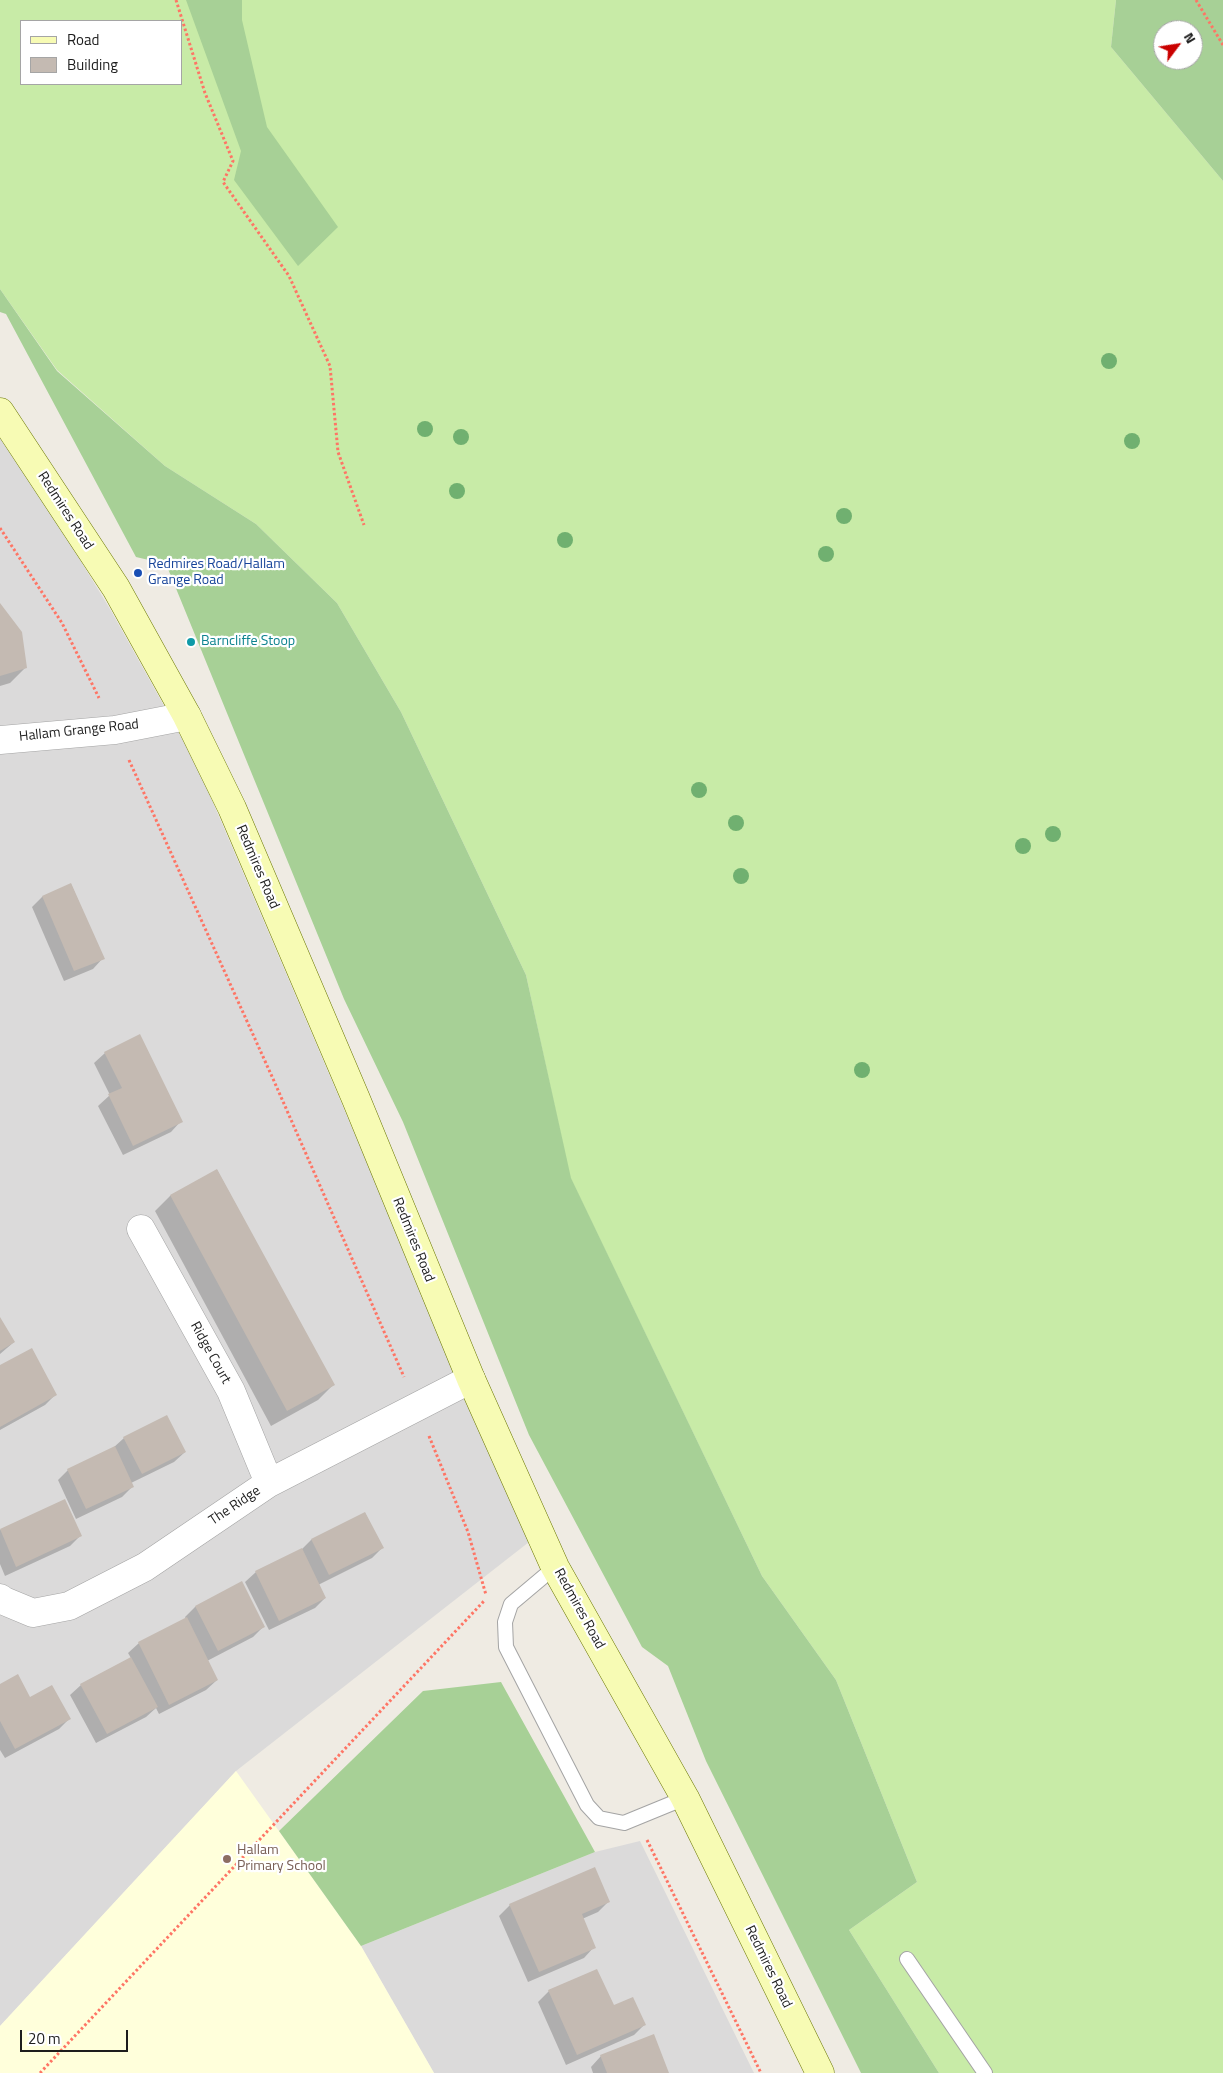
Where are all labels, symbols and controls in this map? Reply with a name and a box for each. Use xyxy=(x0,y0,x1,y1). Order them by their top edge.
legend xyxy=(20,20,182,85)
north arrow xyxy=(1153,20,1203,70)
text: Road xyxy=(67,28,99,51)
text: N xyxy=(1179,28,1202,47)
text: Building xyxy=(67,53,118,76)
street label: Redmires Road xyxy=(34,469,96,553)
place label: Redmires Road/Hallam Grange Road xyxy=(148,557,285,590)
marker: Redmires Road/Hallam Grange Road xyxy=(132,567,144,579)
place label: Barncliffe Stoop xyxy=(201,634,295,650)
marker: Barncliffe Stoop xyxy=(185,636,197,648)
street label: Hallam Grange Road xyxy=(18,716,140,746)
street label: Redmires Road xyxy=(232,823,282,911)
street label: Redmires Road xyxy=(388,1195,438,1285)
street label: Ridge Court xyxy=(186,1319,234,1387)
street label: The Ridge xyxy=(206,1483,264,1529)
street label: Redmires Road xyxy=(550,1566,608,1652)
place label: Hallam Primary School xyxy=(237,1843,326,1875)
marker: Hallam Primary School xyxy=(221,1853,233,1865)
street label: Redmires Road xyxy=(741,1923,795,2011)
scale bar xyxy=(22,2020,130,2052)
text: 20 m xyxy=(28,2027,61,2050)

